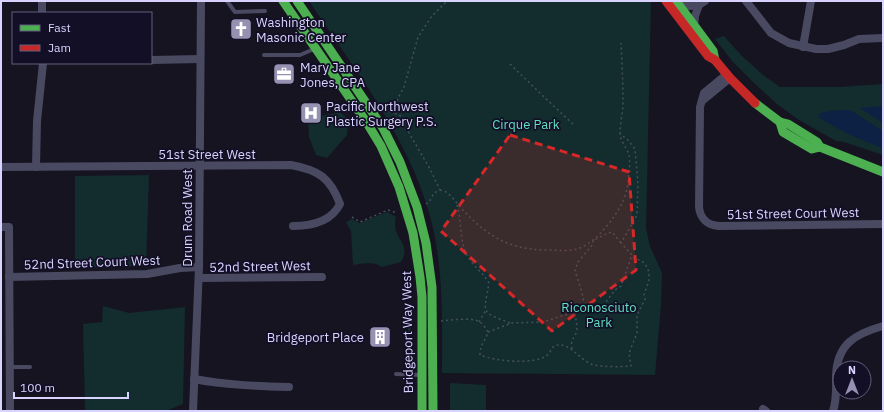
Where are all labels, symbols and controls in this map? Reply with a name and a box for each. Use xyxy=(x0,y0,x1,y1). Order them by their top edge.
legend xyxy=(12,12,152,64)
place label: Washington Masonic Center xyxy=(256,14,347,46)
church icon: Washington Masonic Center xyxy=(228,16,254,42)
text: Fast xyxy=(48,20,71,35)
text: Jam xyxy=(48,40,71,55)
place label: Mary Jane Jones, CPA xyxy=(300,59,366,91)
office icon: Mary Jane Jones, CPA xyxy=(271,61,297,87)
place label: Pacific Northwest Plastic Surgery P.S. xyxy=(326,98,437,130)
hospital icon: Pacific Northwest Plastic Surgery P.S. xyxy=(298,100,324,126)
park label: Cirque Park xyxy=(492,116,560,133)
street label: 51st Street West xyxy=(158,146,256,163)
street label: Drum Road West xyxy=(179,169,196,267)
street label: 51st Street Court West xyxy=(727,204,860,223)
street label: 52nd Street Court West xyxy=(23,252,161,273)
street label: 52nd Street West xyxy=(209,257,311,276)
street label: Bridgeport Way West xyxy=(398,271,417,393)
park label: Riconosciuto Park xyxy=(561,299,637,331)
building icon: Bridgeport Place xyxy=(367,324,393,350)
place label: Bridgeport Place xyxy=(267,329,364,346)
north arrow xyxy=(832,360,872,400)
text: N xyxy=(848,363,856,377)
scale bar xyxy=(14,374,128,400)
text: 100 m xyxy=(20,380,55,395)

